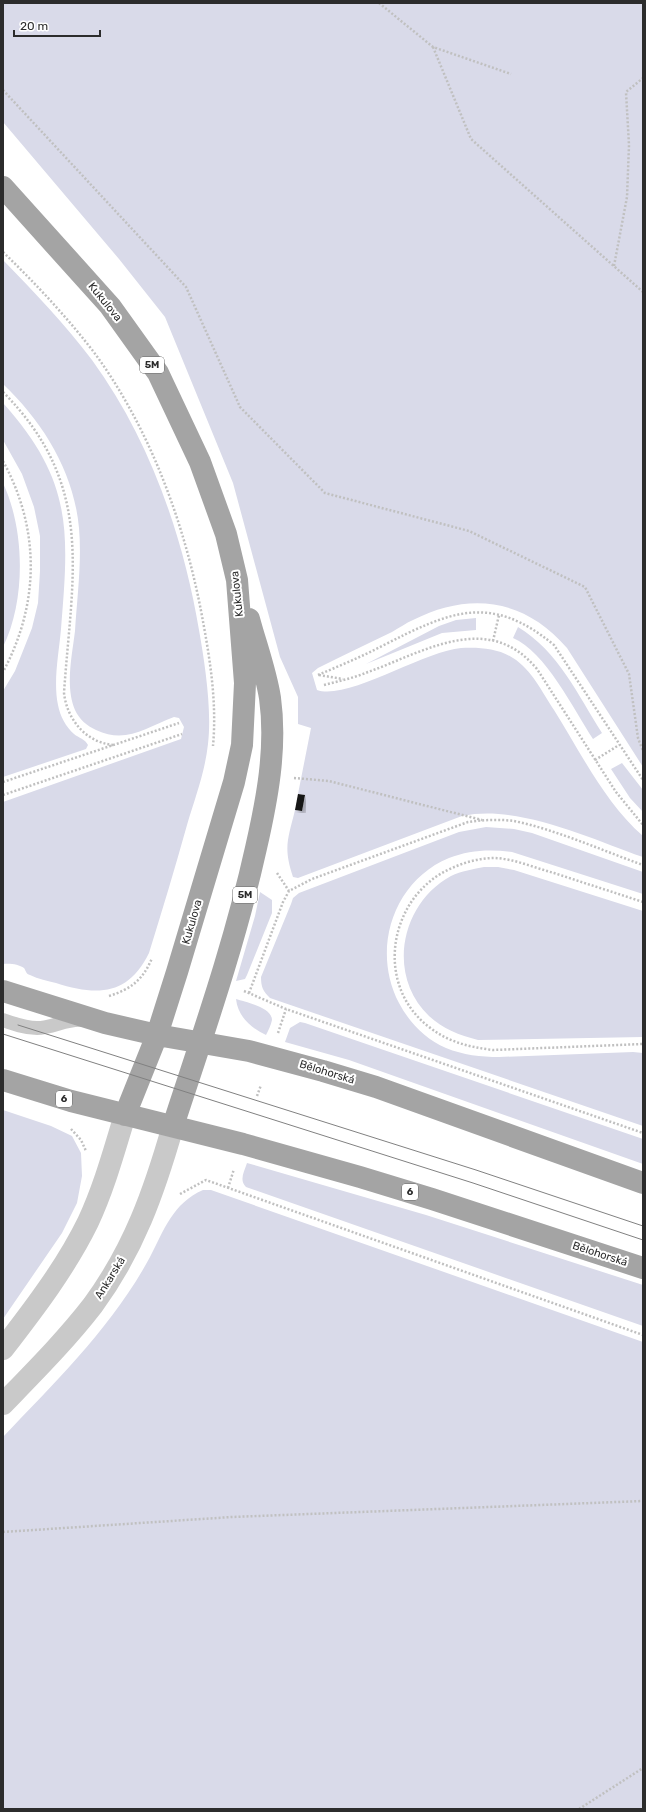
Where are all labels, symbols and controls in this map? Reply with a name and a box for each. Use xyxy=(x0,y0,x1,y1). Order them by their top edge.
scale bar xyxy=(14,12,100,38)
text: 20 m xyxy=(20,19,48,33)
street label: Kukulova xyxy=(85,280,125,324)
road number: 5M xyxy=(140,357,164,373)
street label: Kukulova xyxy=(228,570,246,618)
road number: 5M xyxy=(233,887,257,903)
street label: Kukulova xyxy=(179,898,205,946)
street label: Bělohorská xyxy=(298,1057,356,1087)
road number: 6 xyxy=(56,1091,72,1107)
road number: 6 xyxy=(402,1184,418,1200)
street label: Bělohorská xyxy=(571,1239,629,1269)
street label: Ankarská xyxy=(92,1255,128,1301)

